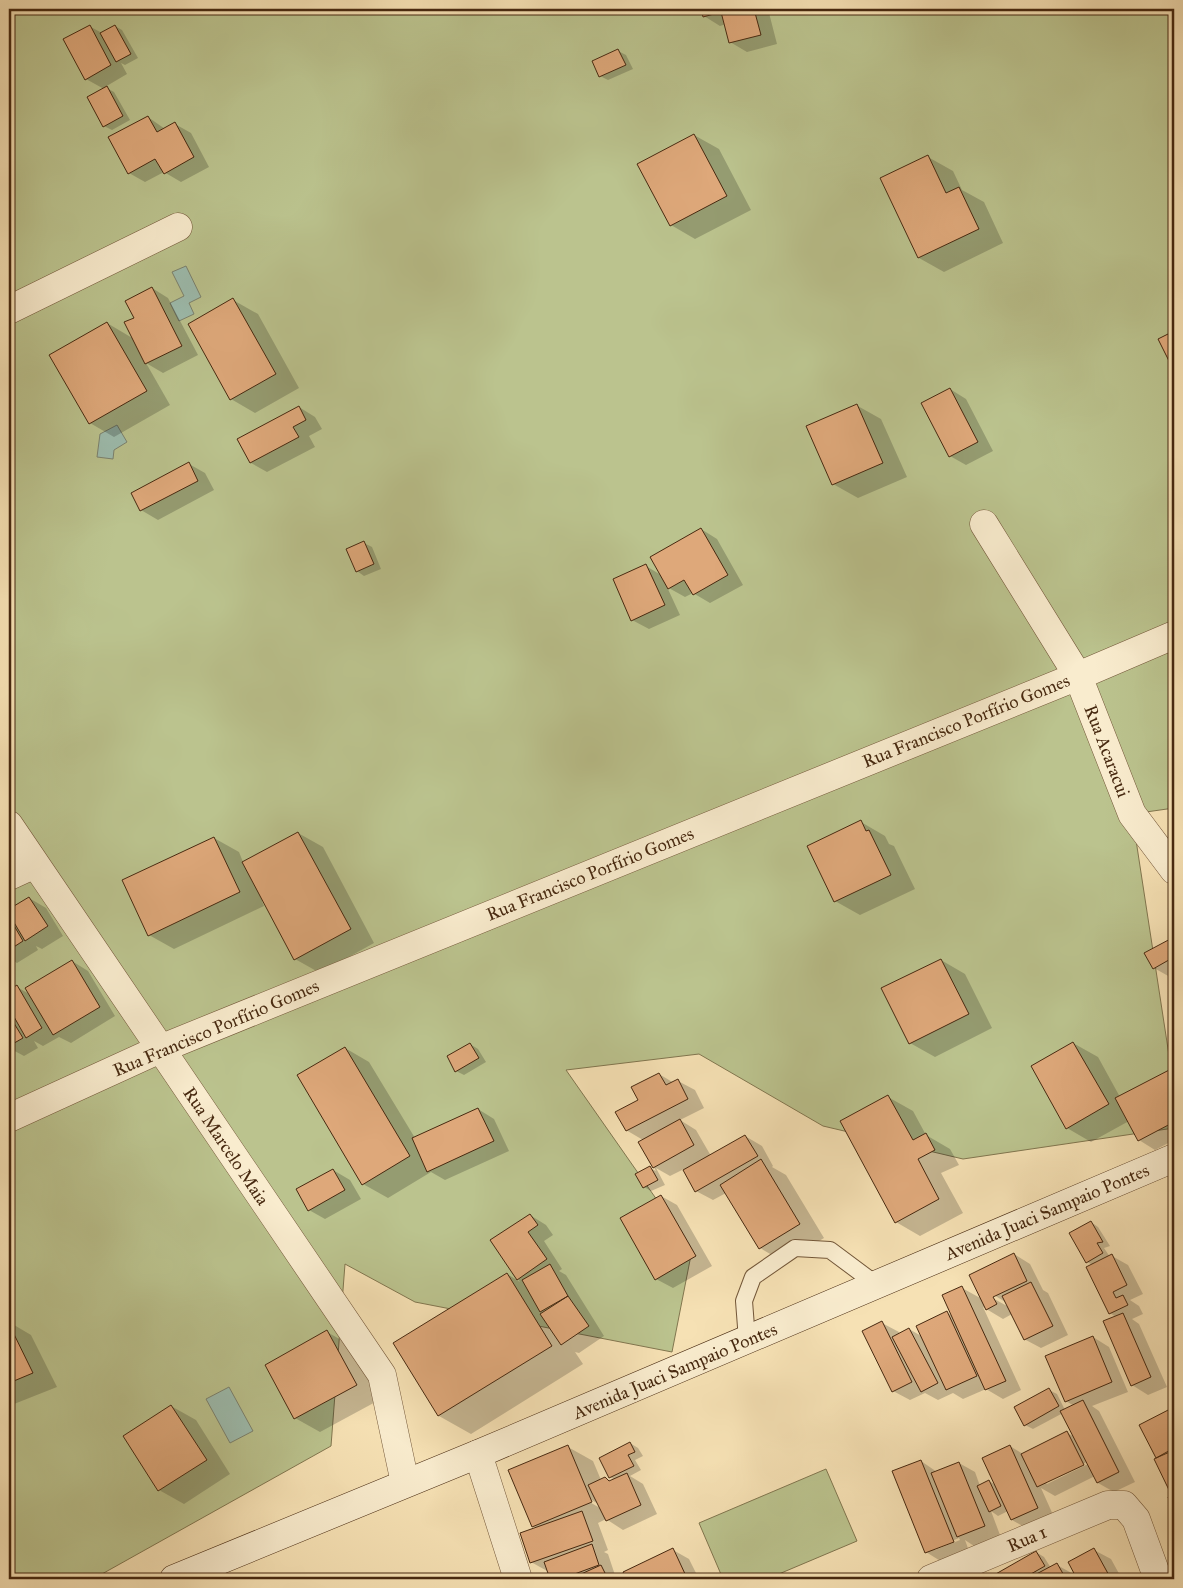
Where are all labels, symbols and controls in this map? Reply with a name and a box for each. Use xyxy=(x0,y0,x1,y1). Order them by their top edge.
street label: Rua Francisco Porfírio Gomes xyxy=(859,669,1073,773)
street label: Rua Acaracui xyxy=(1079,702,1135,800)
street label: Rua Francisco Porfírio Gomes xyxy=(483,822,697,926)
street label: Rua Francisco Porfírio Gomes xyxy=(110,975,322,1081)
street label: Rua Marcelo Maia xyxy=(178,1083,274,1210)
street label: Avenida Juaci Sampaio Pontes xyxy=(941,1159,1153,1266)
street label: Avenida Juaci Sampaio Pontes xyxy=(569,1318,781,1425)
street label: Rua 1 xyxy=(1004,1521,1050,1557)

